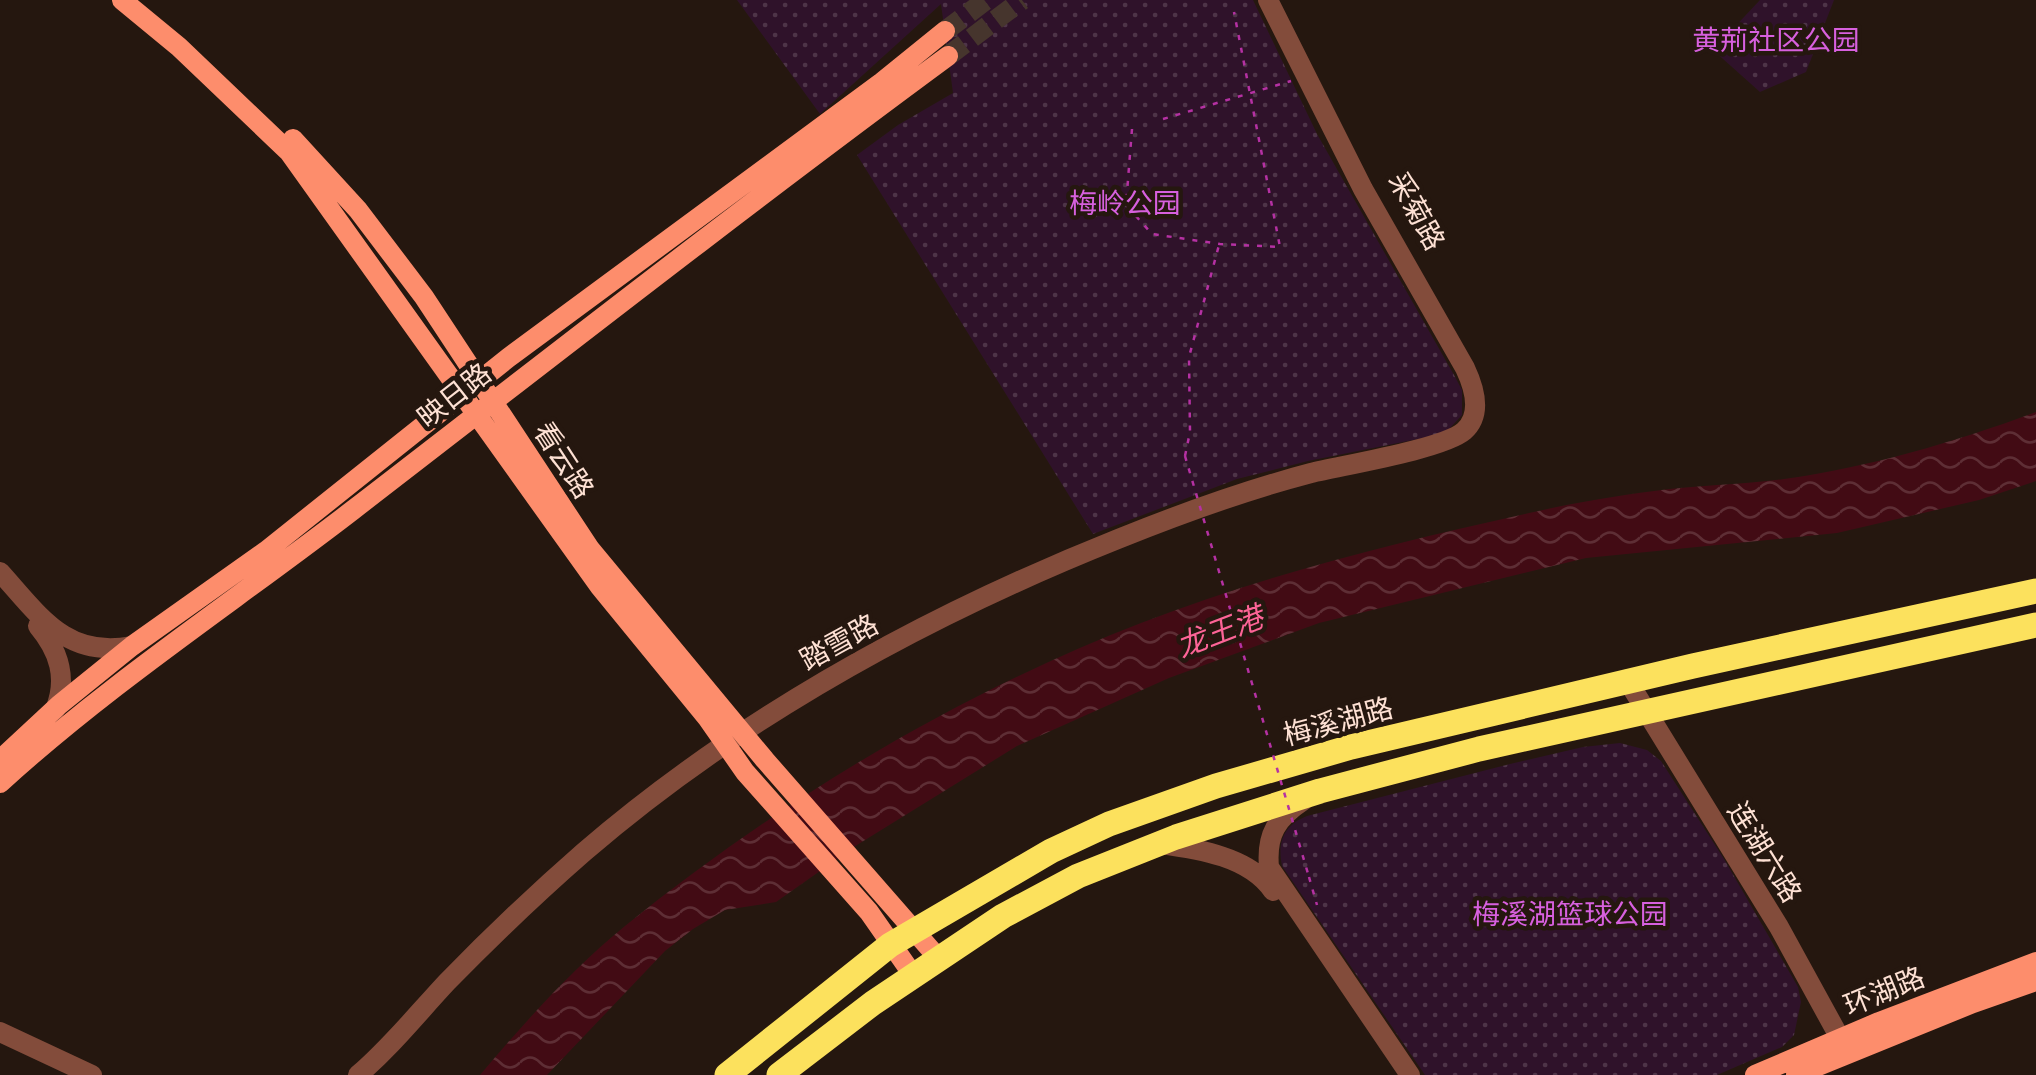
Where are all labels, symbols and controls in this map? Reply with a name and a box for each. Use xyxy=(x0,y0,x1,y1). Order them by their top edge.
park label: 黄荊社区公园 xyxy=(1692,23,1860,56)
street label: 采菊路 xyxy=(1383,166,1452,255)
park label: 梅岭公园 xyxy=(1069,186,1181,219)
street label: 映日路 xyxy=(410,356,497,433)
street label: 看云路 xyxy=(528,416,601,504)
water label: 龙王港 xyxy=(1171,597,1272,664)
street label: 踏雪路 xyxy=(794,607,883,676)
street label: 梅溪湖路 xyxy=(1280,690,1396,751)
street label: 连湖六路 xyxy=(1722,795,1809,908)
park label: 梅溪湖篮球公园 xyxy=(1472,897,1668,930)
street label: 环湖路 xyxy=(1839,960,1929,1022)

